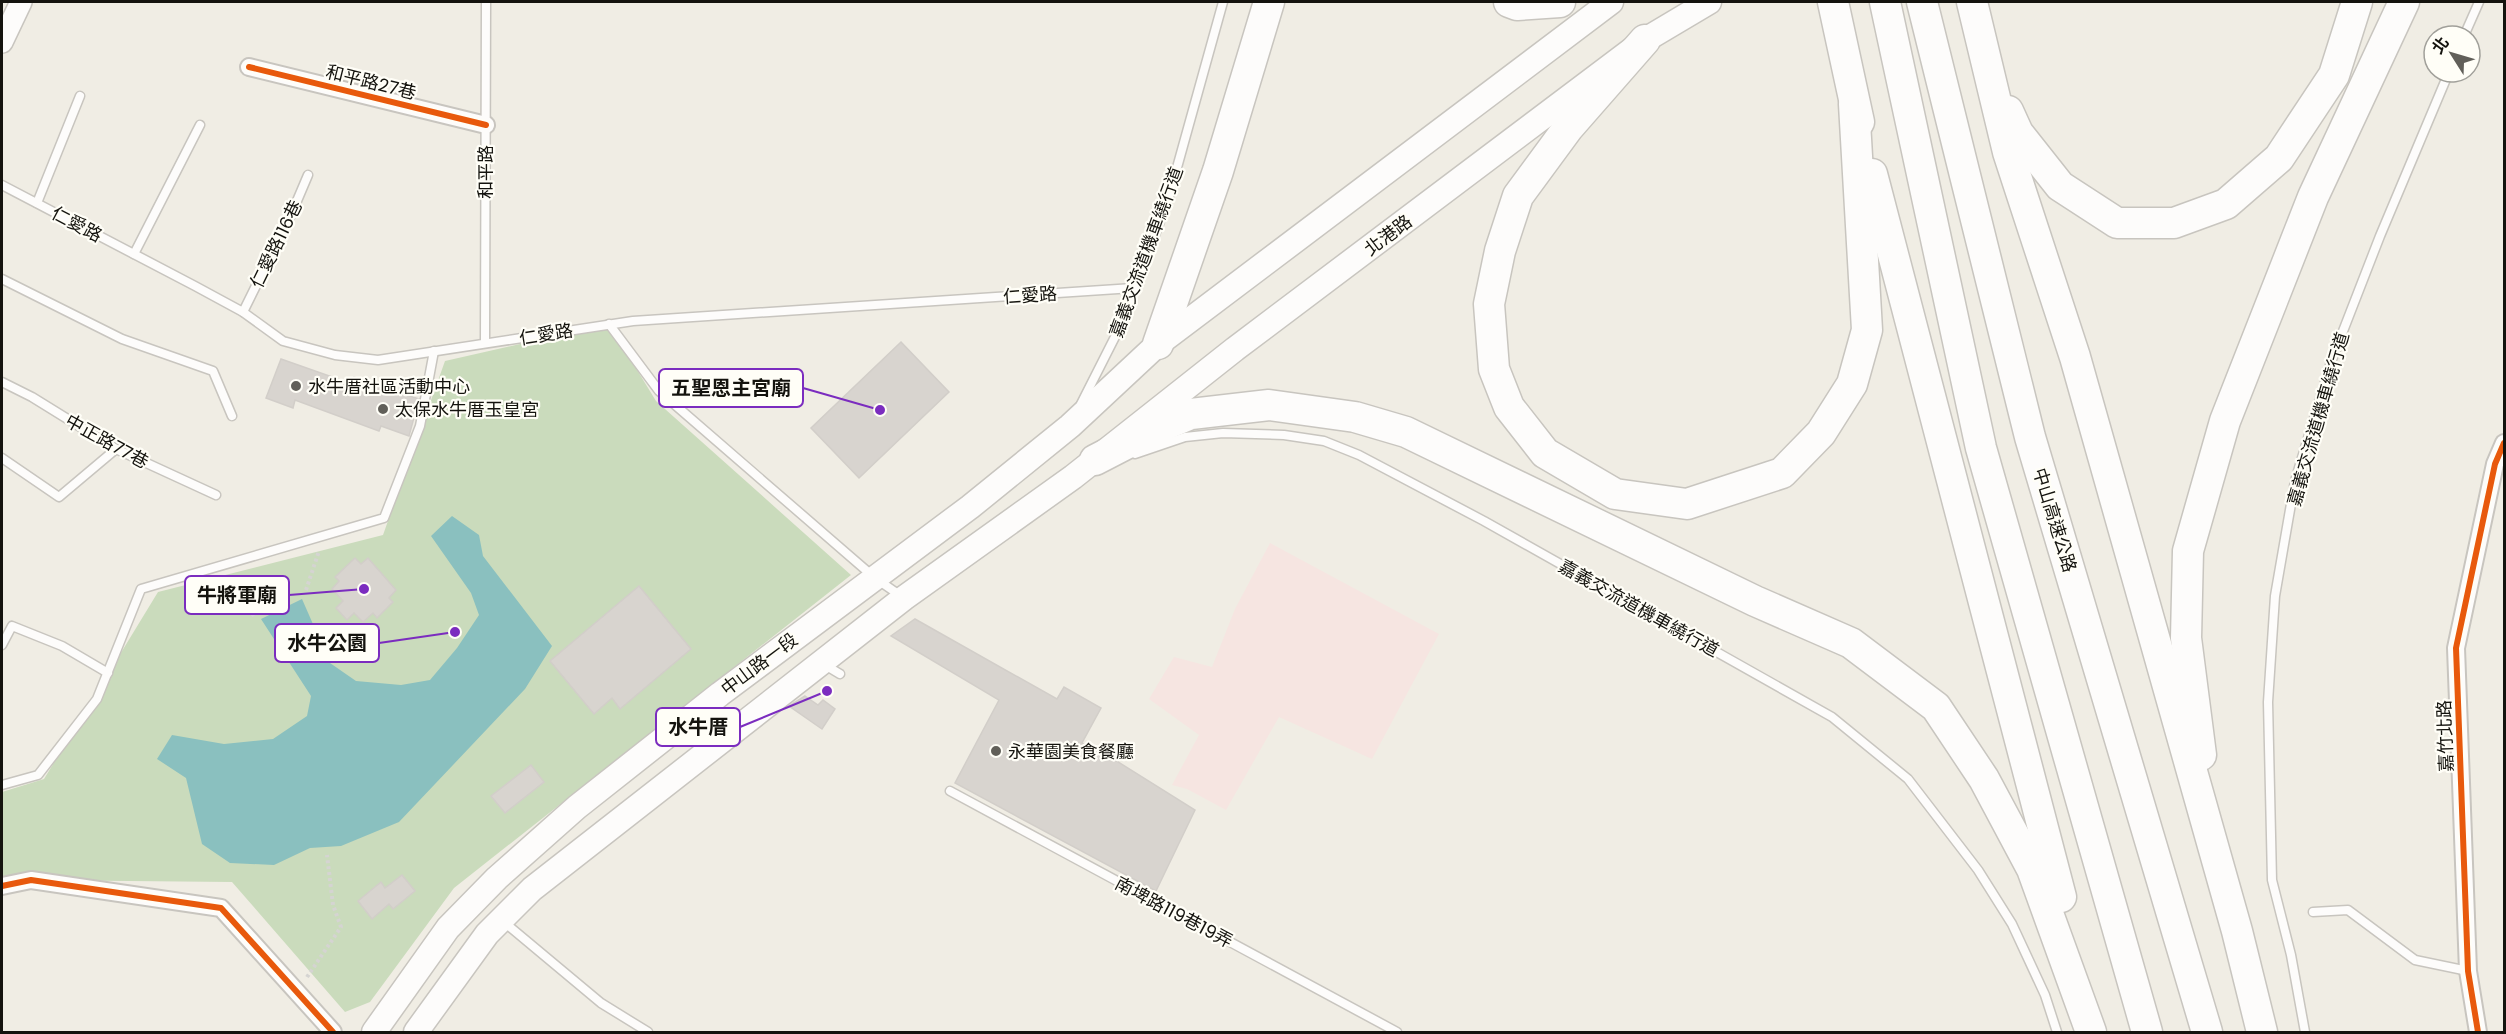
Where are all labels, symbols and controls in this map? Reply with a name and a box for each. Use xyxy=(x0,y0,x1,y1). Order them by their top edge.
north arrow xyxy=(2422,24,2482,84)
text: 北 xyxy=(2426,32,2454,59)
street label: 和平路27巷 xyxy=(323,59,419,105)
street label: 和平路 xyxy=(473,145,498,199)
street label: 嘉義交流道機車繞行道 xyxy=(1103,163,1189,341)
street label: 仁愛路116巷 xyxy=(244,196,308,292)
street label: 仁愛路 xyxy=(47,200,107,248)
street label: 北港路 xyxy=(1359,209,1417,261)
street label: 仁愛路 xyxy=(1002,281,1058,309)
street label: 仁愛路 xyxy=(517,317,575,351)
street label: 嘉義交流道機車繞行道 xyxy=(2281,329,2355,509)
callout: 五聖恩主宮廟 xyxy=(659,369,803,407)
place label: 水牛厝社區活動中心 xyxy=(308,374,470,399)
text: 五聖恩主宮廟 xyxy=(671,374,791,402)
marker: 水牛厝社區活動中心 xyxy=(289,379,303,393)
place label: 太保水牛厝玉皇宮 xyxy=(395,397,539,422)
marker: 太保水牛厝玉皇宮 xyxy=(376,402,390,416)
street label: 中正路77巷 xyxy=(61,408,153,474)
street label: 中山高速公路 xyxy=(2027,465,2083,575)
street label: 嘉義交流道機車繞行道 xyxy=(1554,553,1724,663)
callout: 牛將軍廟 xyxy=(185,576,289,614)
text: 牛將軍廟 xyxy=(197,581,277,609)
callout: 水牛公園 xyxy=(275,624,379,662)
street label: 中山路一段 xyxy=(716,627,802,701)
text: 水牛公園 xyxy=(287,629,367,657)
street label: 嘉竹北路 xyxy=(2431,700,2459,772)
callout: 水牛厝 xyxy=(656,708,740,746)
text: 水牛厝 xyxy=(668,713,728,741)
place label: 永華園美食餐廳 xyxy=(1008,739,1134,764)
marker: 永華園美食餐廳 xyxy=(989,744,1003,758)
street label: 南埤路119巷19弄 xyxy=(1111,870,1237,954)

